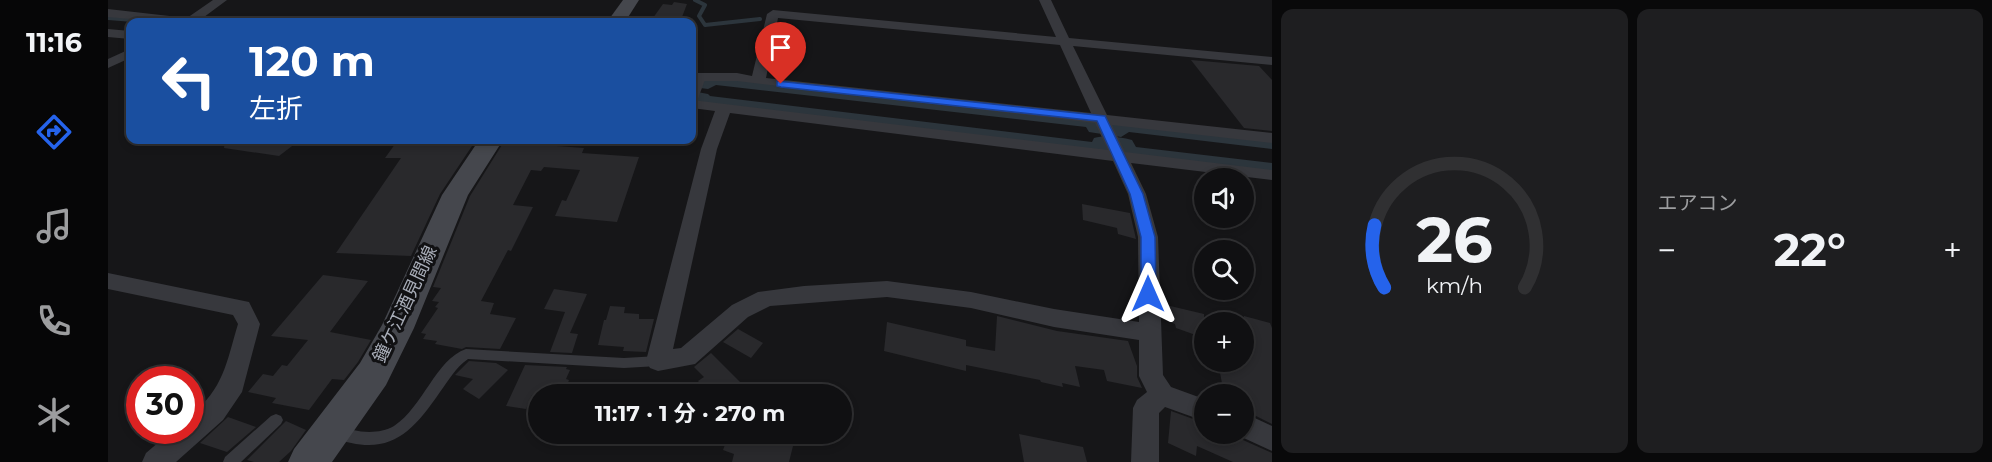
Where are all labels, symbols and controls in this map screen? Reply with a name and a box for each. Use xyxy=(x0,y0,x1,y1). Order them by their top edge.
pin xyxy=(755,22,806,84)
text: 11:16 xyxy=(26,26,82,59)
icon: arrive xyxy=(764,31,797,64)
text: 120 m xyxy=(249,35,375,87)
icon: left xyxy=(150,42,228,120)
text: 左折 xyxy=(249,92,303,125)
icon: directions xyxy=(33,111,75,153)
map controls xyxy=(1194,168,1254,444)
button: sound xyxy=(1194,168,1254,228)
text: エアコン xyxy=(1658,191,1738,215)
text: 26 xyxy=(1416,202,1493,278)
icon: music xyxy=(33,205,75,247)
text: 22° xyxy=(1774,222,1846,277)
text: − xyxy=(1658,230,1676,270)
text: + xyxy=(1943,230,1962,270)
button: search xyxy=(1194,240,1254,300)
street label: 鐘ケ江酒見間線 xyxy=(368,242,442,366)
position arrow xyxy=(1116,262,1180,326)
text: km/h xyxy=(1426,272,1483,298)
icon: phone xyxy=(33,300,75,342)
button: + xyxy=(1194,312,1254,372)
speed limit sign: 30 xyxy=(126,366,204,444)
button: − xyxy=(1194,384,1254,444)
icon: climate xyxy=(33,394,75,436)
text: 11:17 · 1 分 · 270 m xyxy=(595,400,785,427)

